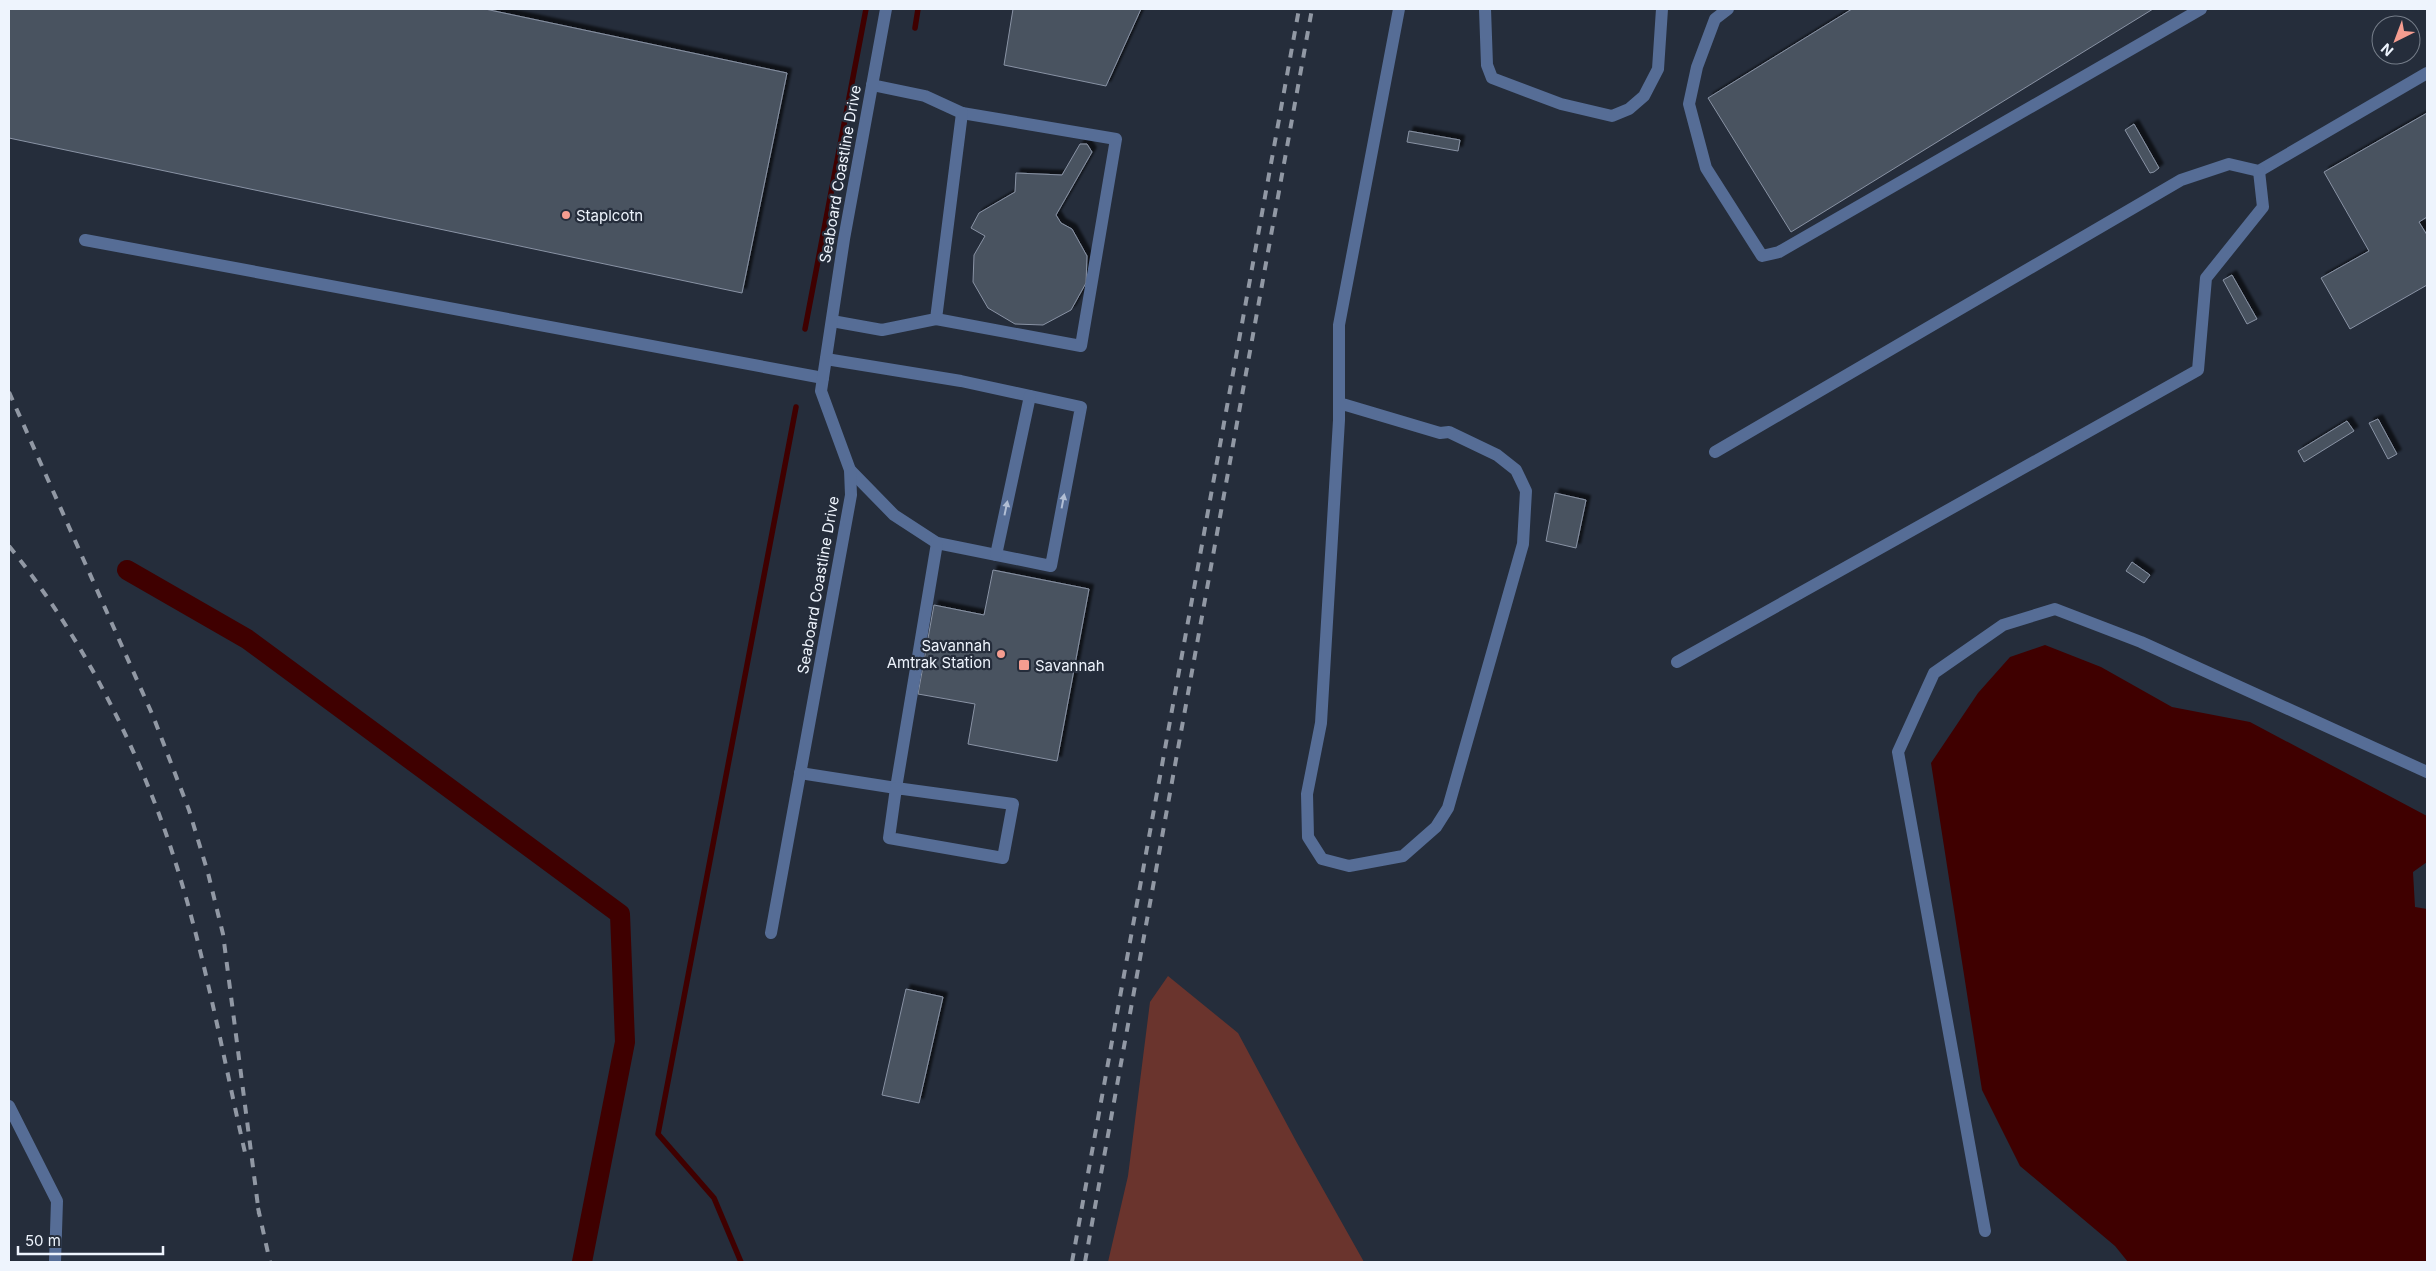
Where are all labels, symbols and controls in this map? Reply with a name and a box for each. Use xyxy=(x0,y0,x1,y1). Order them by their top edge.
north arrow xyxy=(2371,15,2421,65)
text: N xyxy=(2377,40,2397,60)
street label: Seaboard Coastline Drive xyxy=(815,84,865,264)
place label: Staplcotn xyxy=(576,206,643,225)
marker: Staplcotn xyxy=(560,209,572,221)
one-way arrow xyxy=(1059,493,1067,509)
street label: Seaboard Coastline Drive xyxy=(793,495,843,675)
one-way arrow xyxy=(1002,500,1010,515)
place label: Savannah Amtrak Station xyxy=(887,636,991,672)
marker: Savannah Amtrak Station xyxy=(995,648,1007,660)
place label: Savannah xyxy=(1035,656,1105,675)
marker: Savannah xyxy=(1017,658,1031,672)
scale bar xyxy=(18,1224,162,1256)
text: 50 m xyxy=(25,1231,61,1250)

